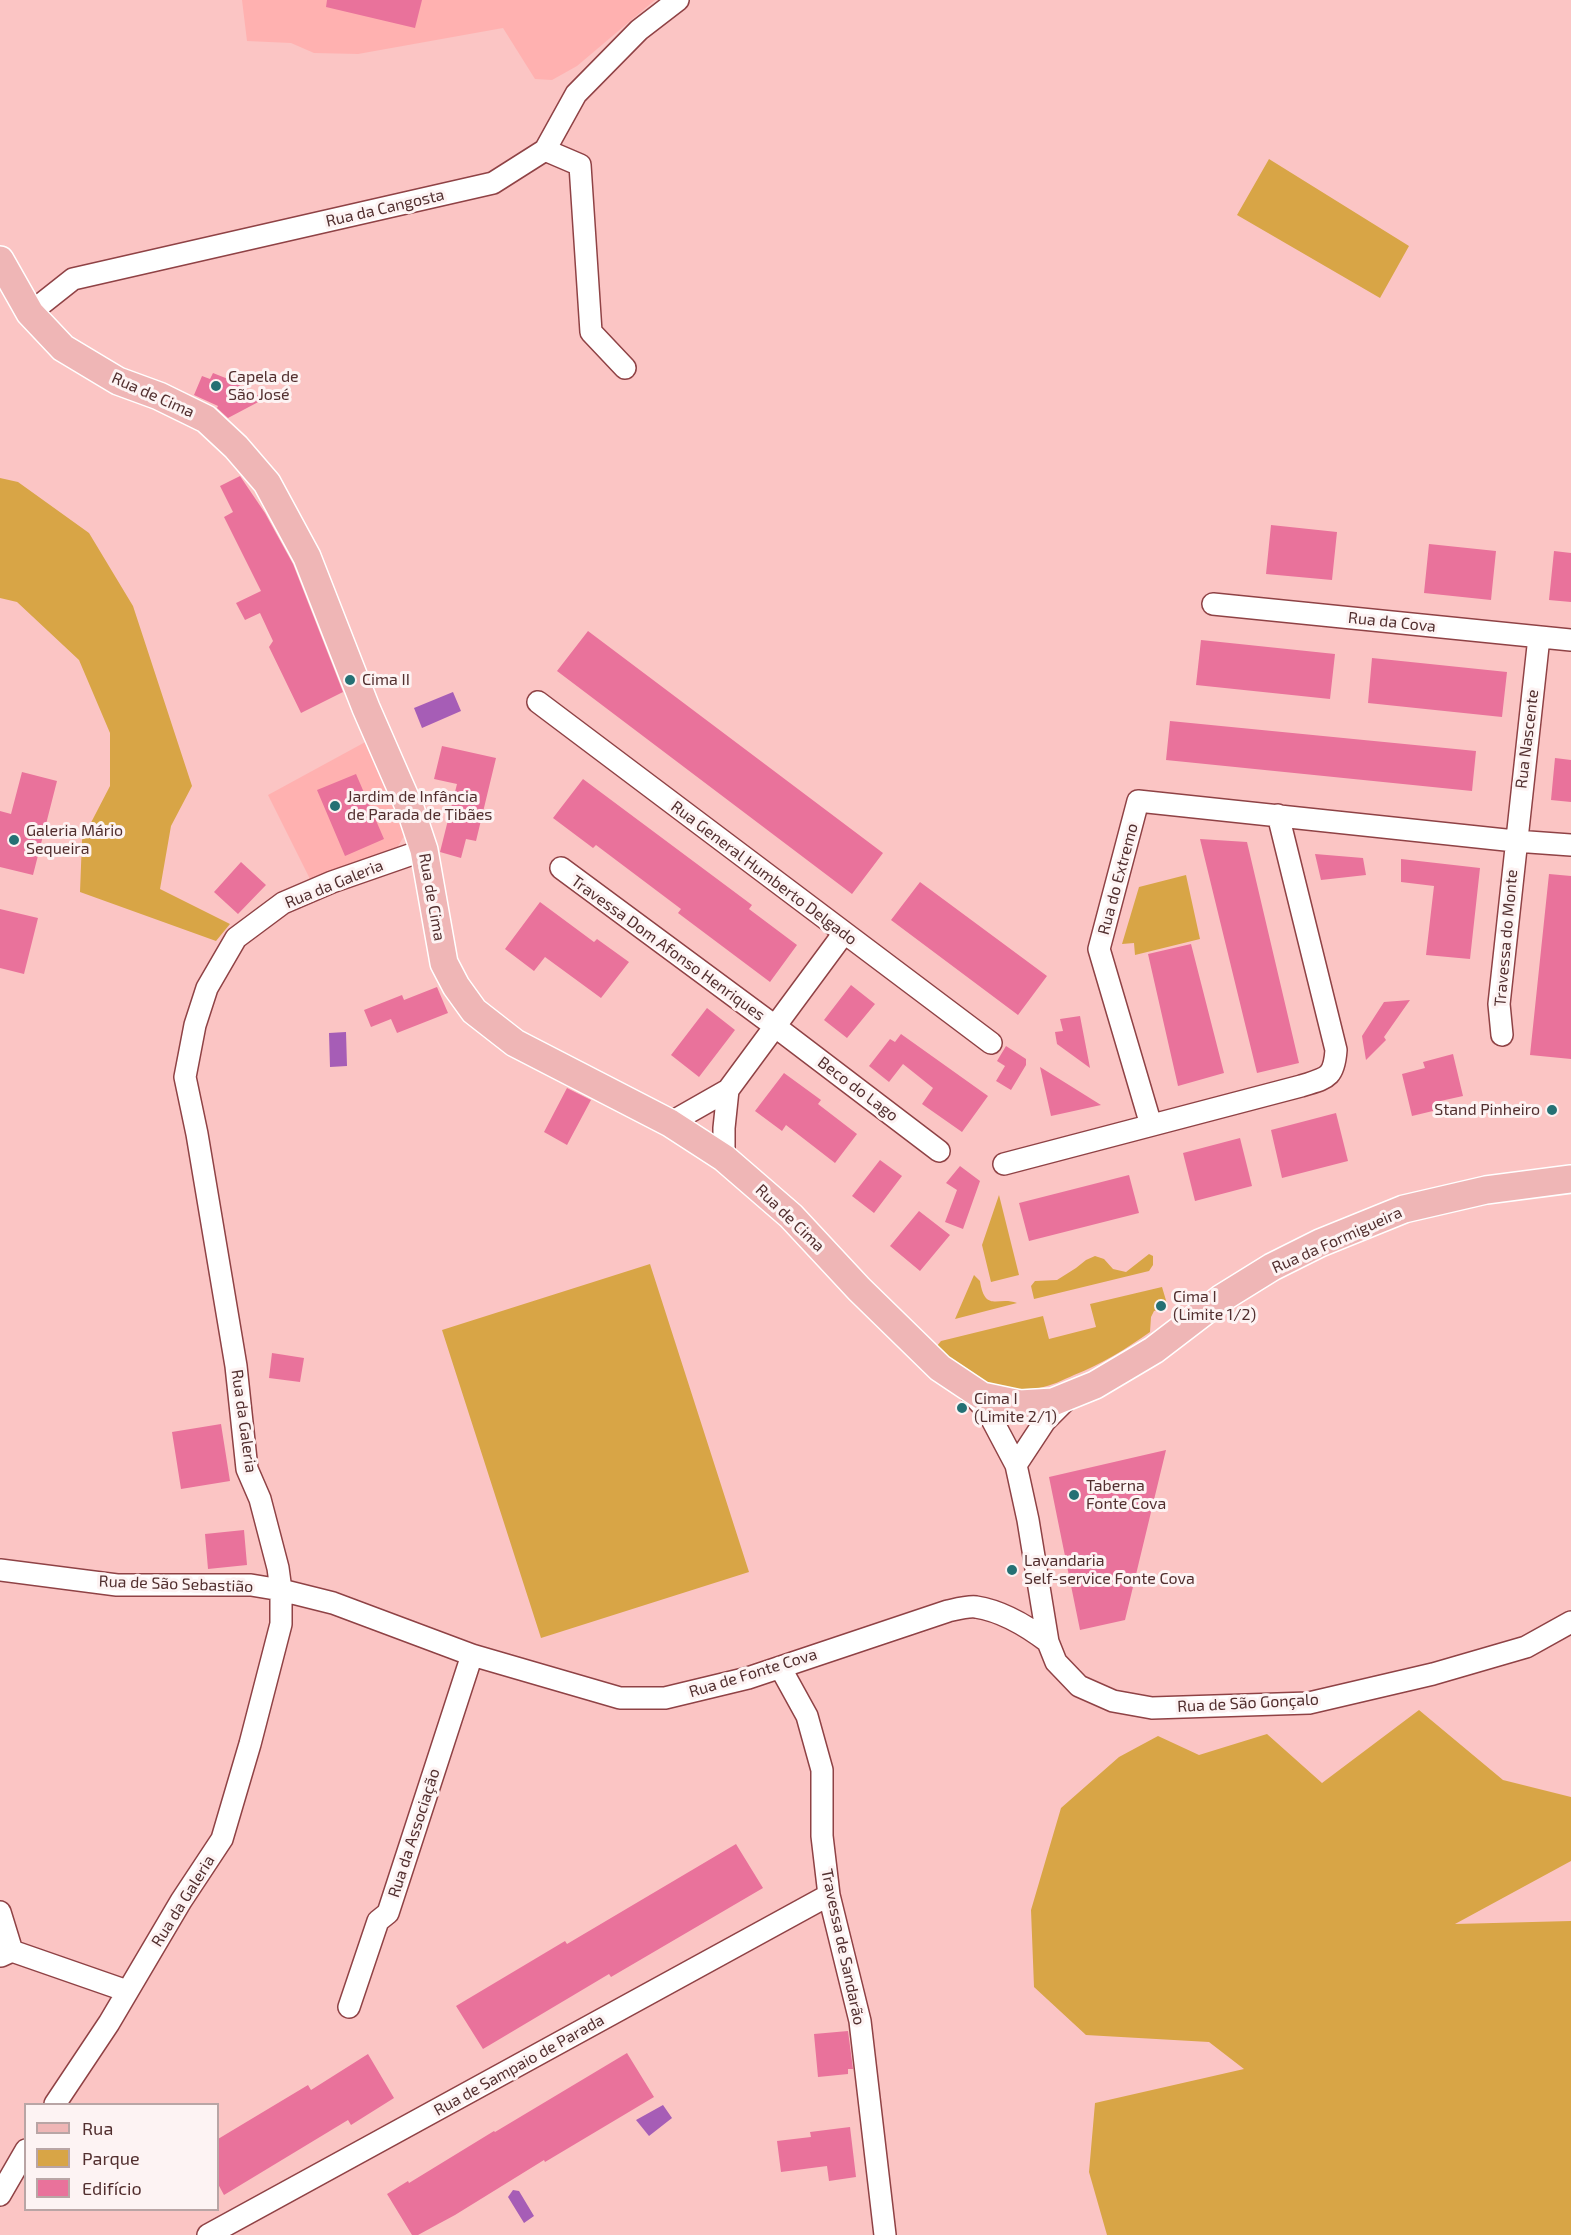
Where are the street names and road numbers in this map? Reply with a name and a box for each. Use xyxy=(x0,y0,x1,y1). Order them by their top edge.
street label: Rua da Cangosta xyxy=(324,185,446,231)
street label: Rua de Cima xyxy=(109,368,197,422)
street label: Rua da Cova xyxy=(1347,608,1437,636)
street label: Rua Nascente xyxy=(1511,688,1543,790)
street label: Rua General Humberto Delgado xyxy=(667,797,861,949)
street label: Rua do Extremo xyxy=(1094,821,1142,937)
street label: Rua de Cima xyxy=(415,852,449,942)
street label: Rua da Galeria xyxy=(282,856,386,912)
street label: Travessa do Monte xyxy=(1490,869,1522,1007)
street label: Travessa Dom Afonso Henriques xyxy=(567,871,769,1025)
street label: Beco do Lago xyxy=(814,1053,902,1125)
street label: Rua de Cima xyxy=(751,1180,829,1256)
street label: Rua da Formigueira xyxy=(1269,1203,1405,1277)
street label: Rua da Galeria xyxy=(227,1368,261,1474)
street label: Rua de São Sebastião xyxy=(98,1572,254,1596)
street label: Rua de Fonte Cova xyxy=(687,1644,819,1702)
street label: Rua de São Gonçalo xyxy=(1177,1690,1319,1716)
street label: Rua da Associação xyxy=(384,1766,444,1900)
street label: Rua da Galeria xyxy=(147,1852,219,1950)
street label: Travessa de Sandarão xyxy=(817,1867,869,2027)
street label: Rua de Sampaio de Parada xyxy=(430,2010,608,2120)

